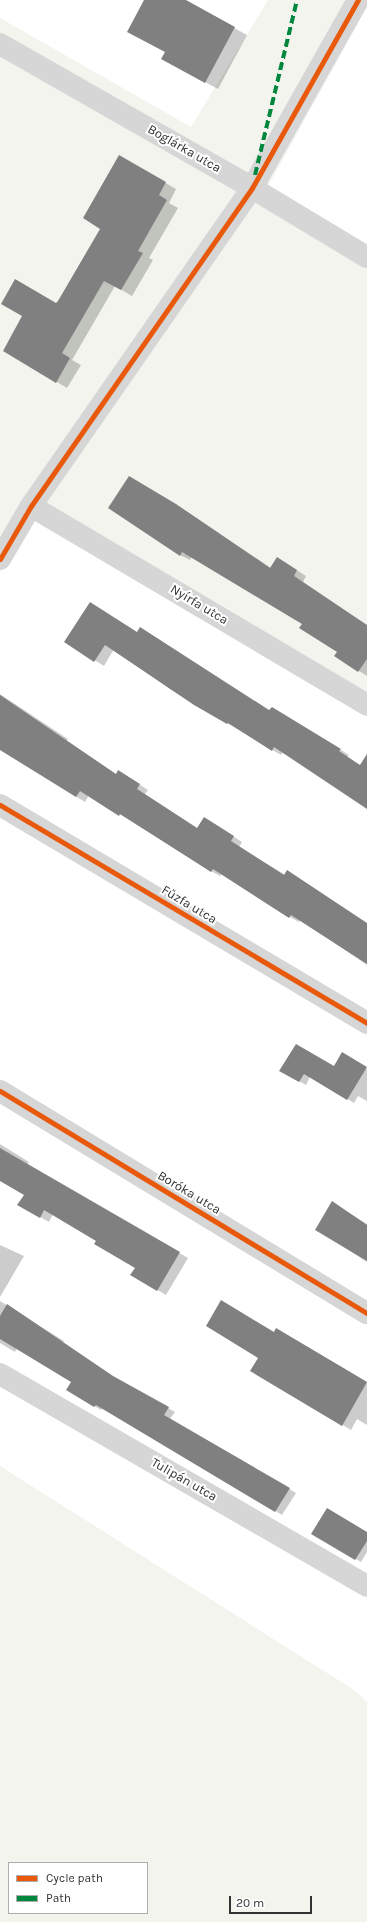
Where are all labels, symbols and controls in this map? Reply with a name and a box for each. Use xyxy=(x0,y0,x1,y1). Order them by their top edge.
street label: Boglárka utca xyxy=(145,122,223,176)
street label: Nyírfa utca xyxy=(167,582,231,628)
street label: Fűzfa utca xyxy=(158,882,220,928)
street label: Boróka utca xyxy=(154,1168,224,1218)
street label: Tulipán utca xyxy=(148,1455,220,1505)
legend xyxy=(8,1862,148,1914)
text: Cycle path xyxy=(46,1871,103,1885)
scale bar xyxy=(231,1888,314,1914)
text: Path xyxy=(46,1891,71,1905)
text: 20 m xyxy=(236,1896,264,1910)

